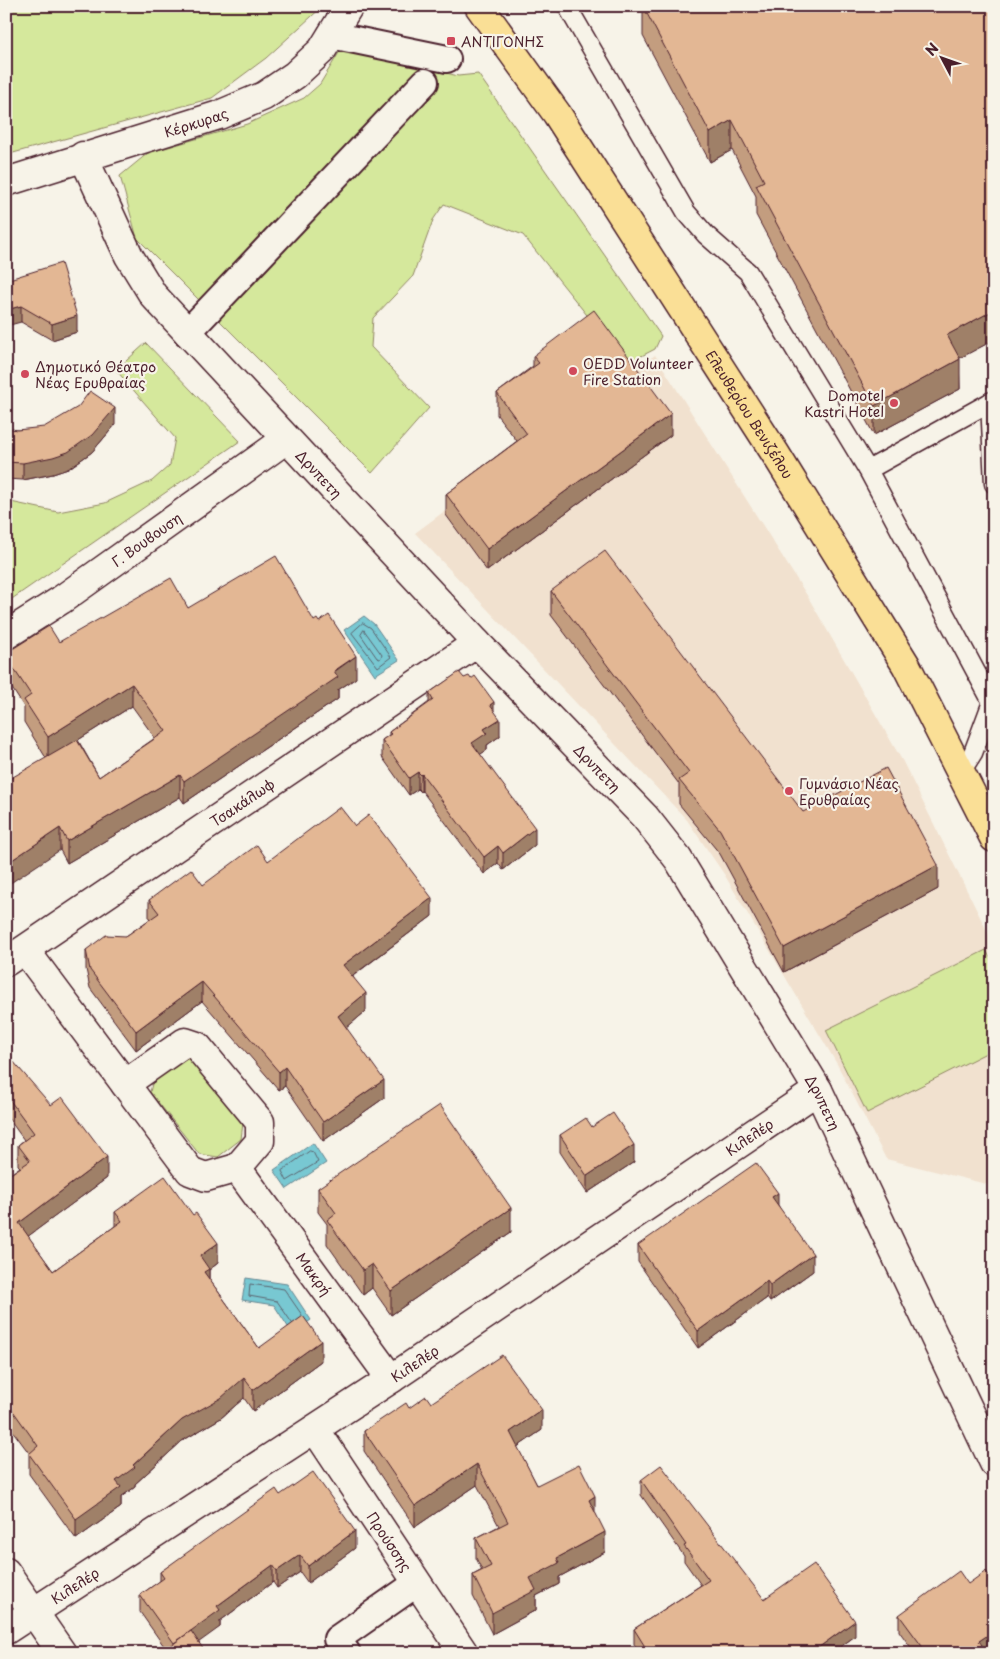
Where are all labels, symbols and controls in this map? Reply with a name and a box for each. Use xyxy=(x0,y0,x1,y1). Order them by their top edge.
place label: ΑΝΤΙΓΟΝΗΣ xyxy=(461,31,544,52)
north arrow xyxy=(918,32,968,82)
marker: ΑΝΤΙΓΟΝΗΣ xyxy=(445,35,457,47)
text: N xyxy=(920,38,943,60)
street label: Κέρκυρας xyxy=(161,102,231,142)
street label: Ελευθερίου Βενιζέλου xyxy=(701,346,799,483)
place label: OEDD Volunteer Fire Station xyxy=(583,353,694,390)
place label: Δημοτικό Θέατρο Νέας Ερυθραίας xyxy=(35,356,156,393)
marker: OEDD Volunteer Fire Station xyxy=(567,365,579,377)
marker: Δημοτικό Θέατρο Νέας Ερυθραίας xyxy=(19,368,31,380)
place label: Domotel Kastri Hotel xyxy=(804,385,884,422)
marker: Domotel Kastri Hotel xyxy=(888,397,900,409)
street label: Δρνπετη xyxy=(291,445,347,503)
street label: Γ. Βουβουση xyxy=(107,507,186,571)
street label: Δρνπετη xyxy=(569,739,626,797)
street label: Τσακάλωφ xyxy=(206,773,278,832)
place label: Γυμνάσιο Νέας Ερυθραίας xyxy=(799,773,899,810)
marker: Γυμνάσιο Νέας Ερυθραίας xyxy=(783,785,795,797)
street label: Δρνπετη xyxy=(800,1070,846,1133)
street label: Κιλελέρ xyxy=(721,1113,777,1160)
street label: Μακρή xyxy=(291,1248,337,1300)
street label: Κιλελέρ xyxy=(386,1339,443,1387)
street label: Προύσσης xyxy=(362,1507,417,1575)
street label: Κιλελέρ xyxy=(46,1562,103,1609)

